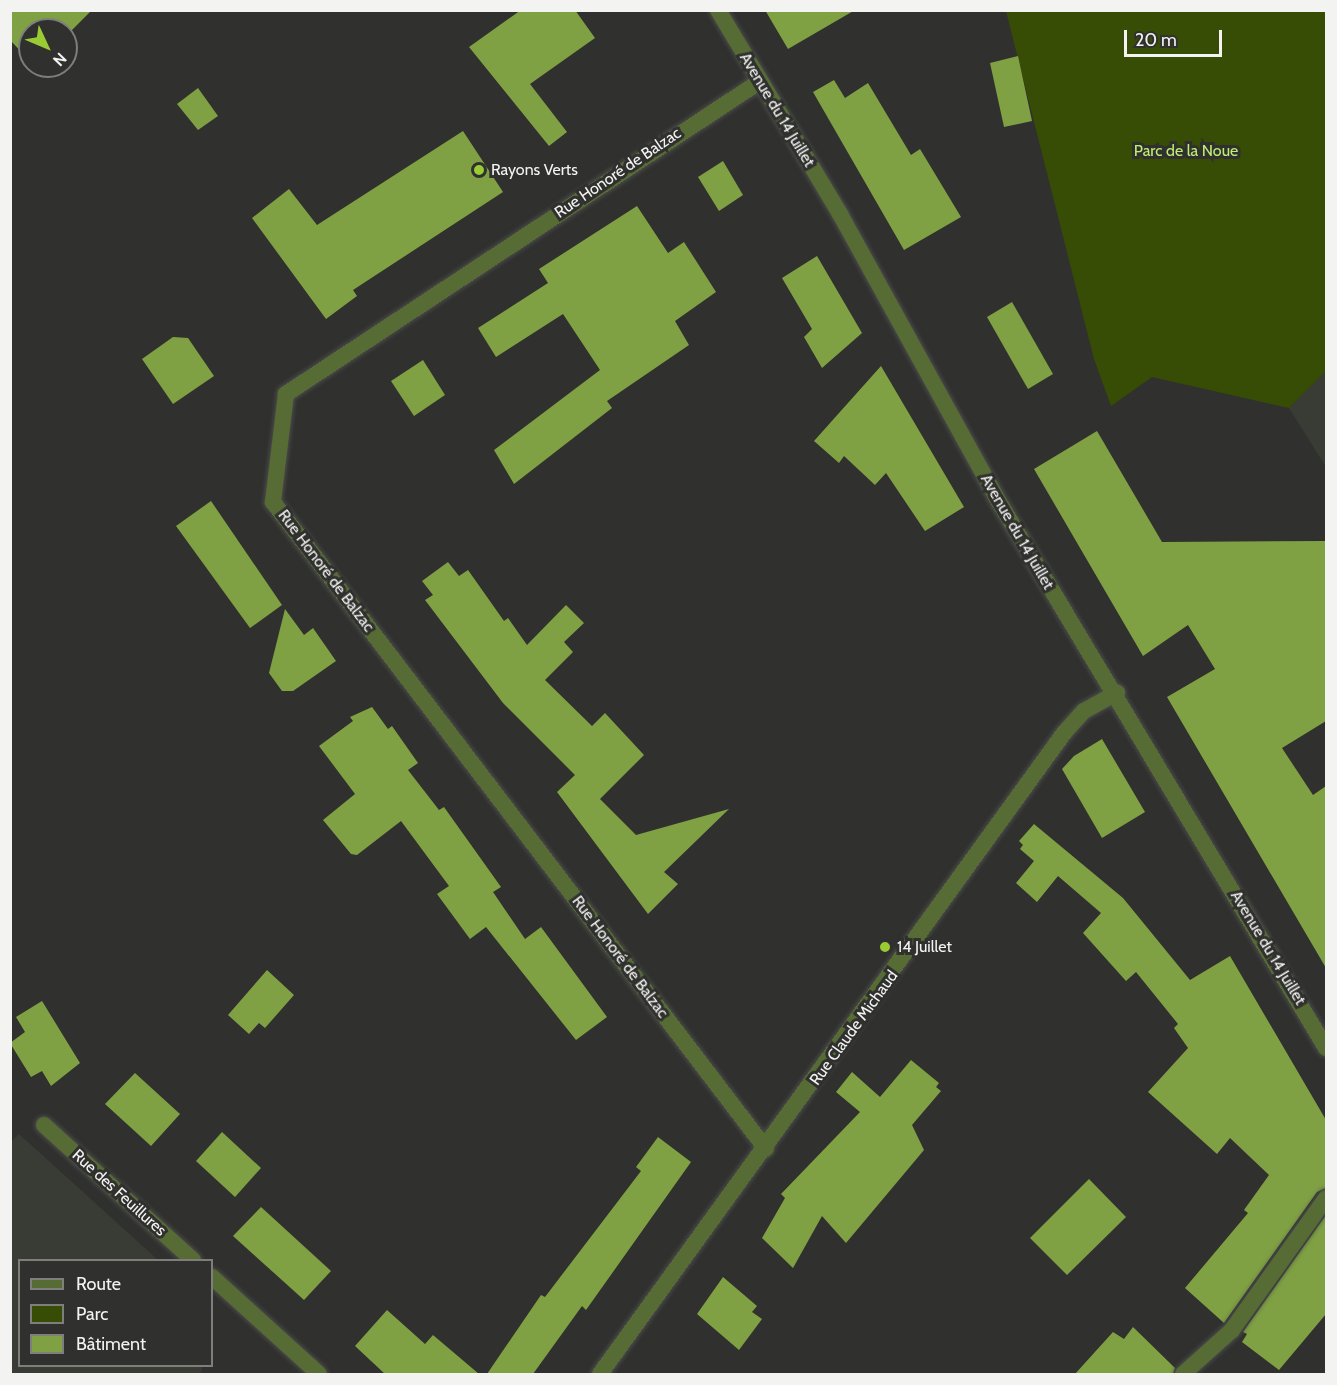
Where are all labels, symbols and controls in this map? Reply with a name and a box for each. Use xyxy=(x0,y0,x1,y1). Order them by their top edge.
north arrow xyxy=(18,18,78,78)
scale bar xyxy=(1127,18,1224,56)
text: 20 m xyxy=(1135,29,1177,51)
text: N xyxy=(49,49,71,70)
street label: Avenue du 14 Juillet xyxy=(735,49,819,171)
street label: Rue Honoré de Balzac xyxy=(551,124,685,222)
park label: Parc de la Noue xyxy=(1134,141,1238,161)
place label: Rayons Verts xyxy=(491,160,578,180)
marker: Rayons Verts xyxy=(472,163,486,177)
street label: Avenue du 14 Juillet xyxy=(976,471,1058,593)
street label: Rue Honoré de Balzac xyxy=(274,506,378,636)
street label: Avenue du 14 Juillet xyxy=(1226,887,1310,1009)
street label: Rue Honoré de Balzac xyxy=(568,892,672,1022)
place label: 14 Juillet xyxy=(897,937,952,957)
marker: 14 Juillet xyxy=(878,940,892,954)
street label: Rue Claude Michaud xyxy=(806,967,902,1089)
street label: Rue des Feuillures xyxy=(68,1146,170,1240)
legend xyxy=(18,1259,213,1367)
text: Route xyxy=(76,1273,121,1295)
text: Parc xyxy=(76,1303,108,1325)
text: Bâtiment xyxy=(76,1333,146,1355)

